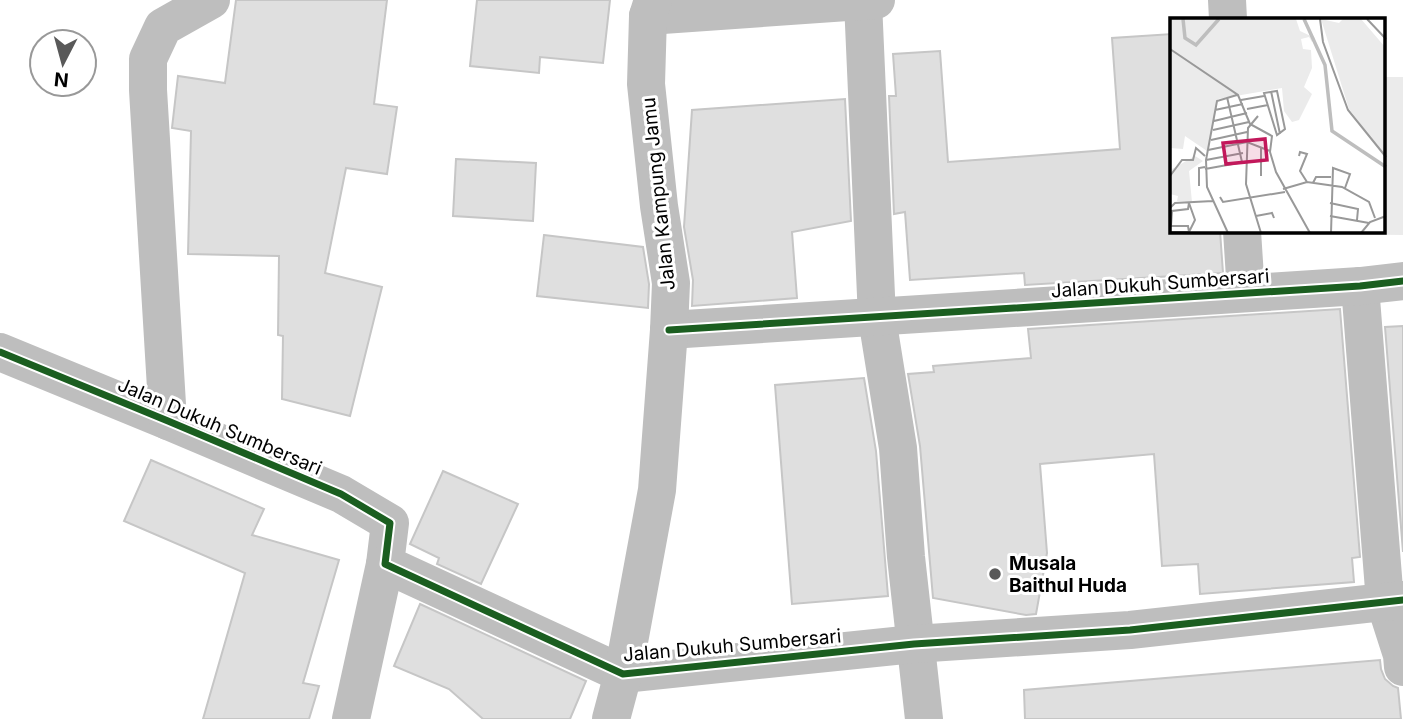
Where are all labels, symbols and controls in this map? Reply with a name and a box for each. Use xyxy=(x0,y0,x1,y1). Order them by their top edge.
inset map xyxy=(1170,18,1386,233)
north arrow xyxy=(28,28,98,98)
text: N xyxy=(53,67,70,92)
street label: Jalan Kampung Jamu xyxy=(637,96,680,292)
street label: Jalan Dukuh Sumbersari xyxy=(1050,264,1270,303)
street label: Jalan Dukuh Sumbersari xyxy=(114,373,325,480)
place label: Musala Baithul Huda xyxy=(1009,552,1127,597)
marker: Musala Baithul Huda xyxy=(987,566,1003,582)
street label: Jalan Dukuh Sumbersari xyxy=(622,624,842,667)

